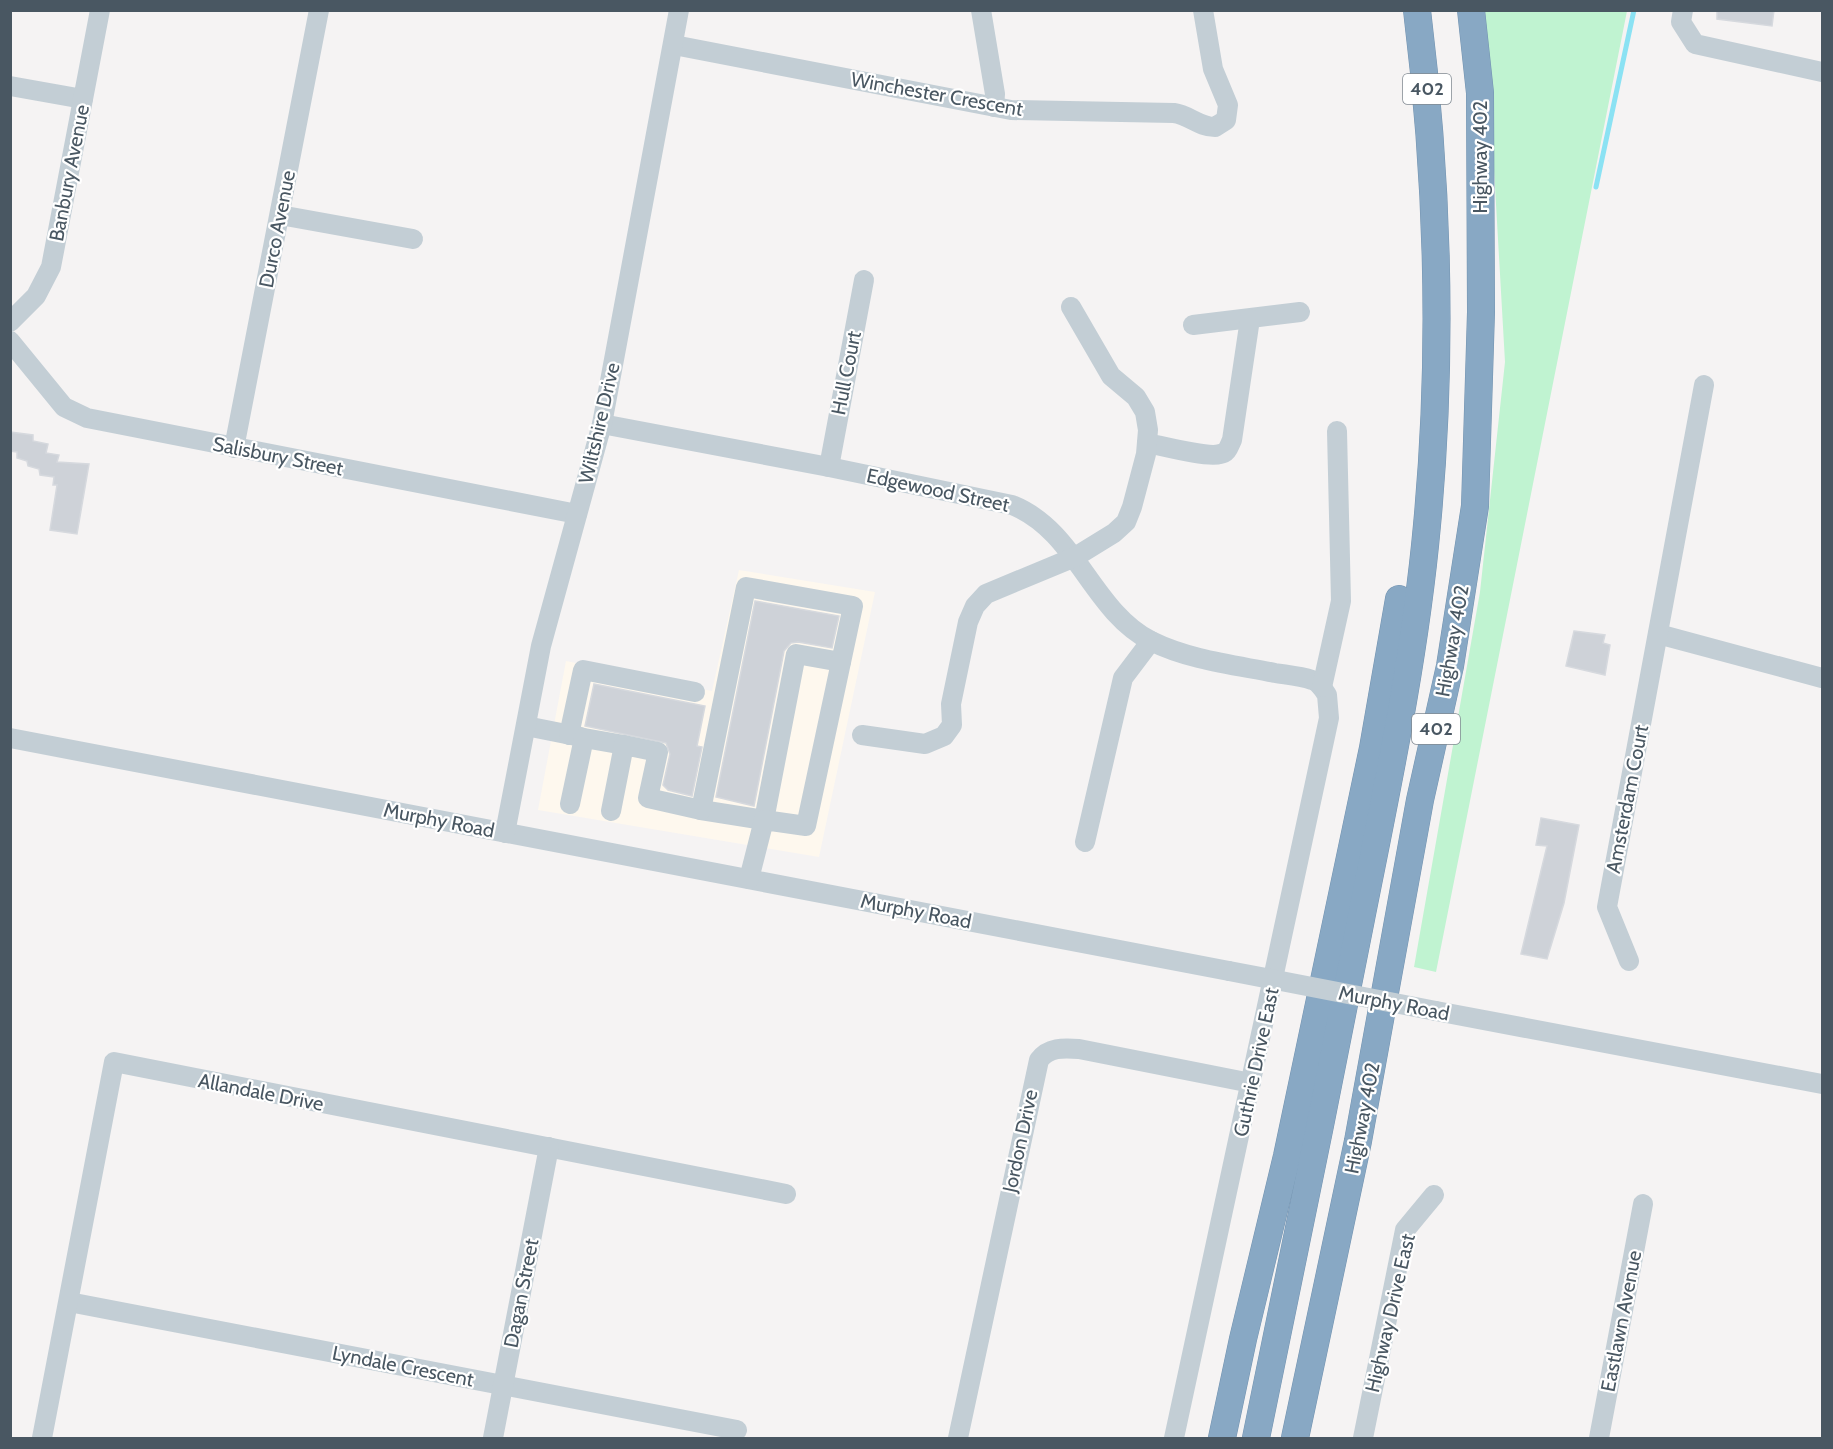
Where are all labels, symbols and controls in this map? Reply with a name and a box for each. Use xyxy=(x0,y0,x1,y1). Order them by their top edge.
street label: Winchester Crescent xyxy=(849,67,1025,121)
road number: 402 xyxy=(1403,74,1451,104)
street label: Highway 402 xyxy=(1468,100,1492,214)
street label: Banbury Avenue xyxy=(44,103,94,243)
street label: Durco Avenue xyxy=(254,168,300,290)
street label: Hull Court xyxy=(826,329,866,417)
street label: Wiltshire Drive xyxy=(573,360,625,486)
street label: Salisbury Street xyxy=(211,432,346,480)
street label: Edgewood Street xyxy=(864,463,1012,517)
street label: Highway 402 xyxy=(1430,583,1474,699)
road number: 402 xyxy=(1412,714,1460,744)
street label: Amsterdam Court xyxy=(1601,723,1653,875)
street label: Murphy Road xyxy=(382,797,496,843)
street label: Murphy Road xyxy=(859,888,973,934)
street label: Murphy Road xyxy=(1337,980,1451,1026)
street label: Guthrie Drive East xyxy=(1228,985,1284,1139)
street label: Highway 402 xyxy=(1339,1060,1385,1176)
street label: Allandale Drive xyxy=(196,1068,326,1116)
street label: Jordon Drive xyxy=(997,1087,1043,1196)
street label: Highway Drive East xyxy=(1360,1231,1420,1395)
street label: Dagan Street xyxy=(499,1236,543,1350)
street label: Eastlawn Avenue xyxy=(1596,1248,1646,1394)
street label: Lyndale Crescent xyxy=(330,1341,476,1392)

